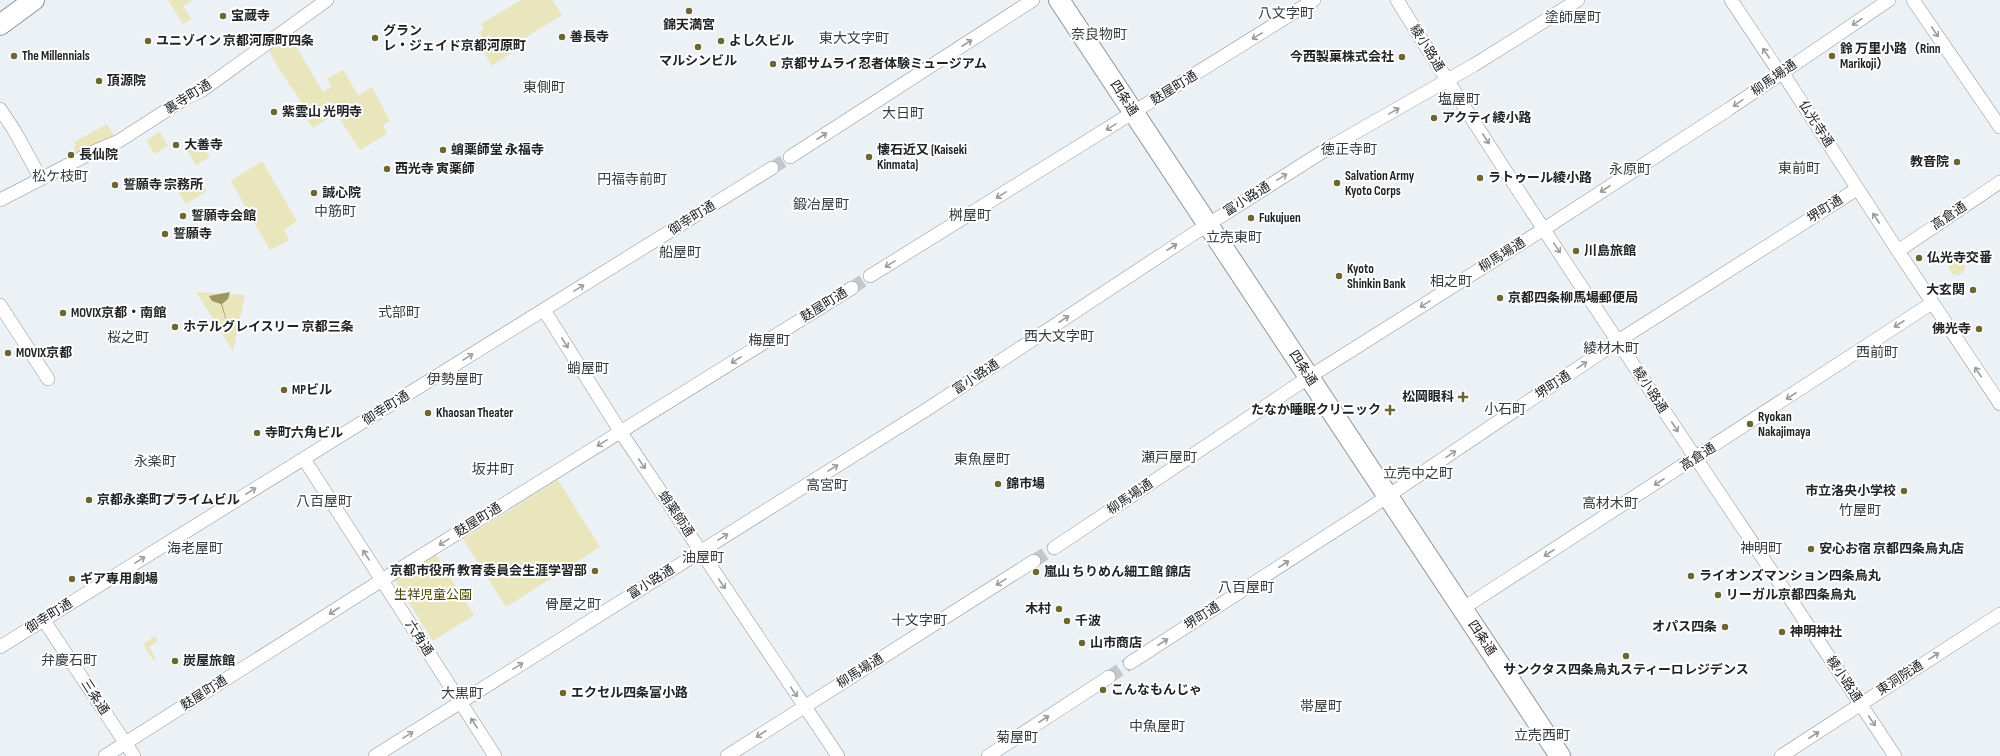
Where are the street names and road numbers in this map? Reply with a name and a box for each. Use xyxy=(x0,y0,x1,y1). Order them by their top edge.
street label: 綾小路通 xyxy=(1406,22,1448,74)
street label: 柳馬場通 xyxy=(1748,57,1800,99)
street label: 麩屋町通 xyxy=(1148,67,1200,109)
street label: 裏寺町通 xyxy=(162,76,214,118)
street label: 四条通 xyxy=(1107,77,1141,119)
street label: 仏光寺通 xyxy=(1795,98,1837,150)
street label: 富小路通 xyxy=(1221,178,1273,220)
street label: 堺町通 xyxy=(1804,192,1846,226)
street label: 御幸町通 xyxy=(666,197,718,239)
street label: 高倉通 xyxy=(1928,198,1970,234)
street label: 柳馬場通 xyxy=(1476,234,1528,276)
street label: 麩屋町通 xyxy=(798,284,850,326)
street label: 四条通 xyxy=(1286,347,1320,389)
street label: 富小路通 xyxy=(950,356,1002,398)
street label: 綾小路通 xyxy=(1629,364,1671,416)
street label: 堺町通 xyxy=(1532,367,1574,403)
street label: 御幸町通 xyxy=(360,387,412,429)
street label: 高倉通 xyxy=(1677,440,1719,474)
street label: 柳馬場通 xyxy=(1104,476,1156,518)
street label: 蛸薬師通 xyxy=(655,488,697,540)
street label: 麩屋町通 xyxy=(452,499,504,541)
street label: 富小路通 xyxy=(625,561,677,603)
street label: 御幸町通 xyxy=(23,595,75,637)
street label: 堺町通 xyxy=(1181,599,1223,633)
street label: 六角通 xyxy=(402,617,436,659)
street label: 四条通 xyxy=(1464,617,1500,659)
street label: 柳馬場通 xyxy=(834,650,886,692)
street label: 綾小路通 xyxy=(1823,653,1865,705)
street label: 東洞院通 xyxy=(1874,657,1926,699)
street label: 麩屋町通 xyxy=(178,672,230,714)
street label: 三条通 xyxy=(78,676,112,718)

